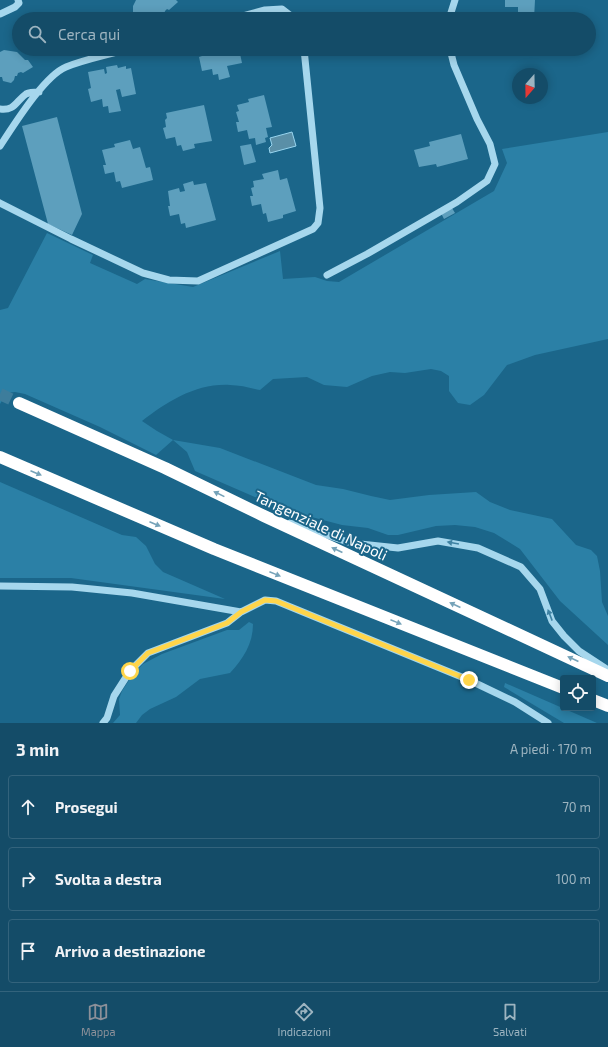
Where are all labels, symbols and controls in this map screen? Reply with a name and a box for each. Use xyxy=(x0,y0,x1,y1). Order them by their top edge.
search box xyxy=(12,12,596,56)
icon: search xyxy=(26,23,48,45)
text: Cerca qui xyxy=(58,25,120,43)
north arrow xyxy=(512,68,548,104)
one-way arrow xyxy=(30,470,41,476)
street label: Tangenziale di Napoli xyxy=(252,486,390,564)
one-way arrow xyxy=(214,491,225,497)
one-way arrow xyxy=(150,521,161,527)
one-way arrow xyxy=(447,540,459,546)
one-way arrow xyxy=(331,547,342,553)
one-way arrow xyxy=(270,571,282,577)
one-way arrow xyxy=(449,602,460,608)
one-way arrow xyxy=(547,609,553,621)
one-way arrow xyxy=(391,619,403,625)
one-way arrow xyxy=(567,656,578,662)
route start xyxy=(121,662,139,680)
route end xyxy=(460,671,478,689)
map controls xyxy=(560,675,596,711)
button: locate xyxy=(560,675,596,711)
text: 3 min xyxy=(16,739,59,759)
text: A piedi · 170 m xyxy=(510,741,592,757)
icon: ahead xyxy=(17,796,39,818)
text: Prosegui xyxy=(55,798,118,816)
text: 70 m xyxy=(562,799,591,815)
icon: right xyxy=(17,868,39,890)
text: Svolta a destra xyxy=(55,870,162,888)
text: 100 m xyxy=(556,871,591,887)
icon: arrive xyxy=(17,940,39,962)
text: Arrivo a destinazione xyxy=(55,942,206,960)
tab: Mappa xyxy=(81,1001,116,1038)
tab: Indicazioni xyxy=(278,1001,331,1038)
tab: Salvati xyxy=(493,1001,527,1038)

